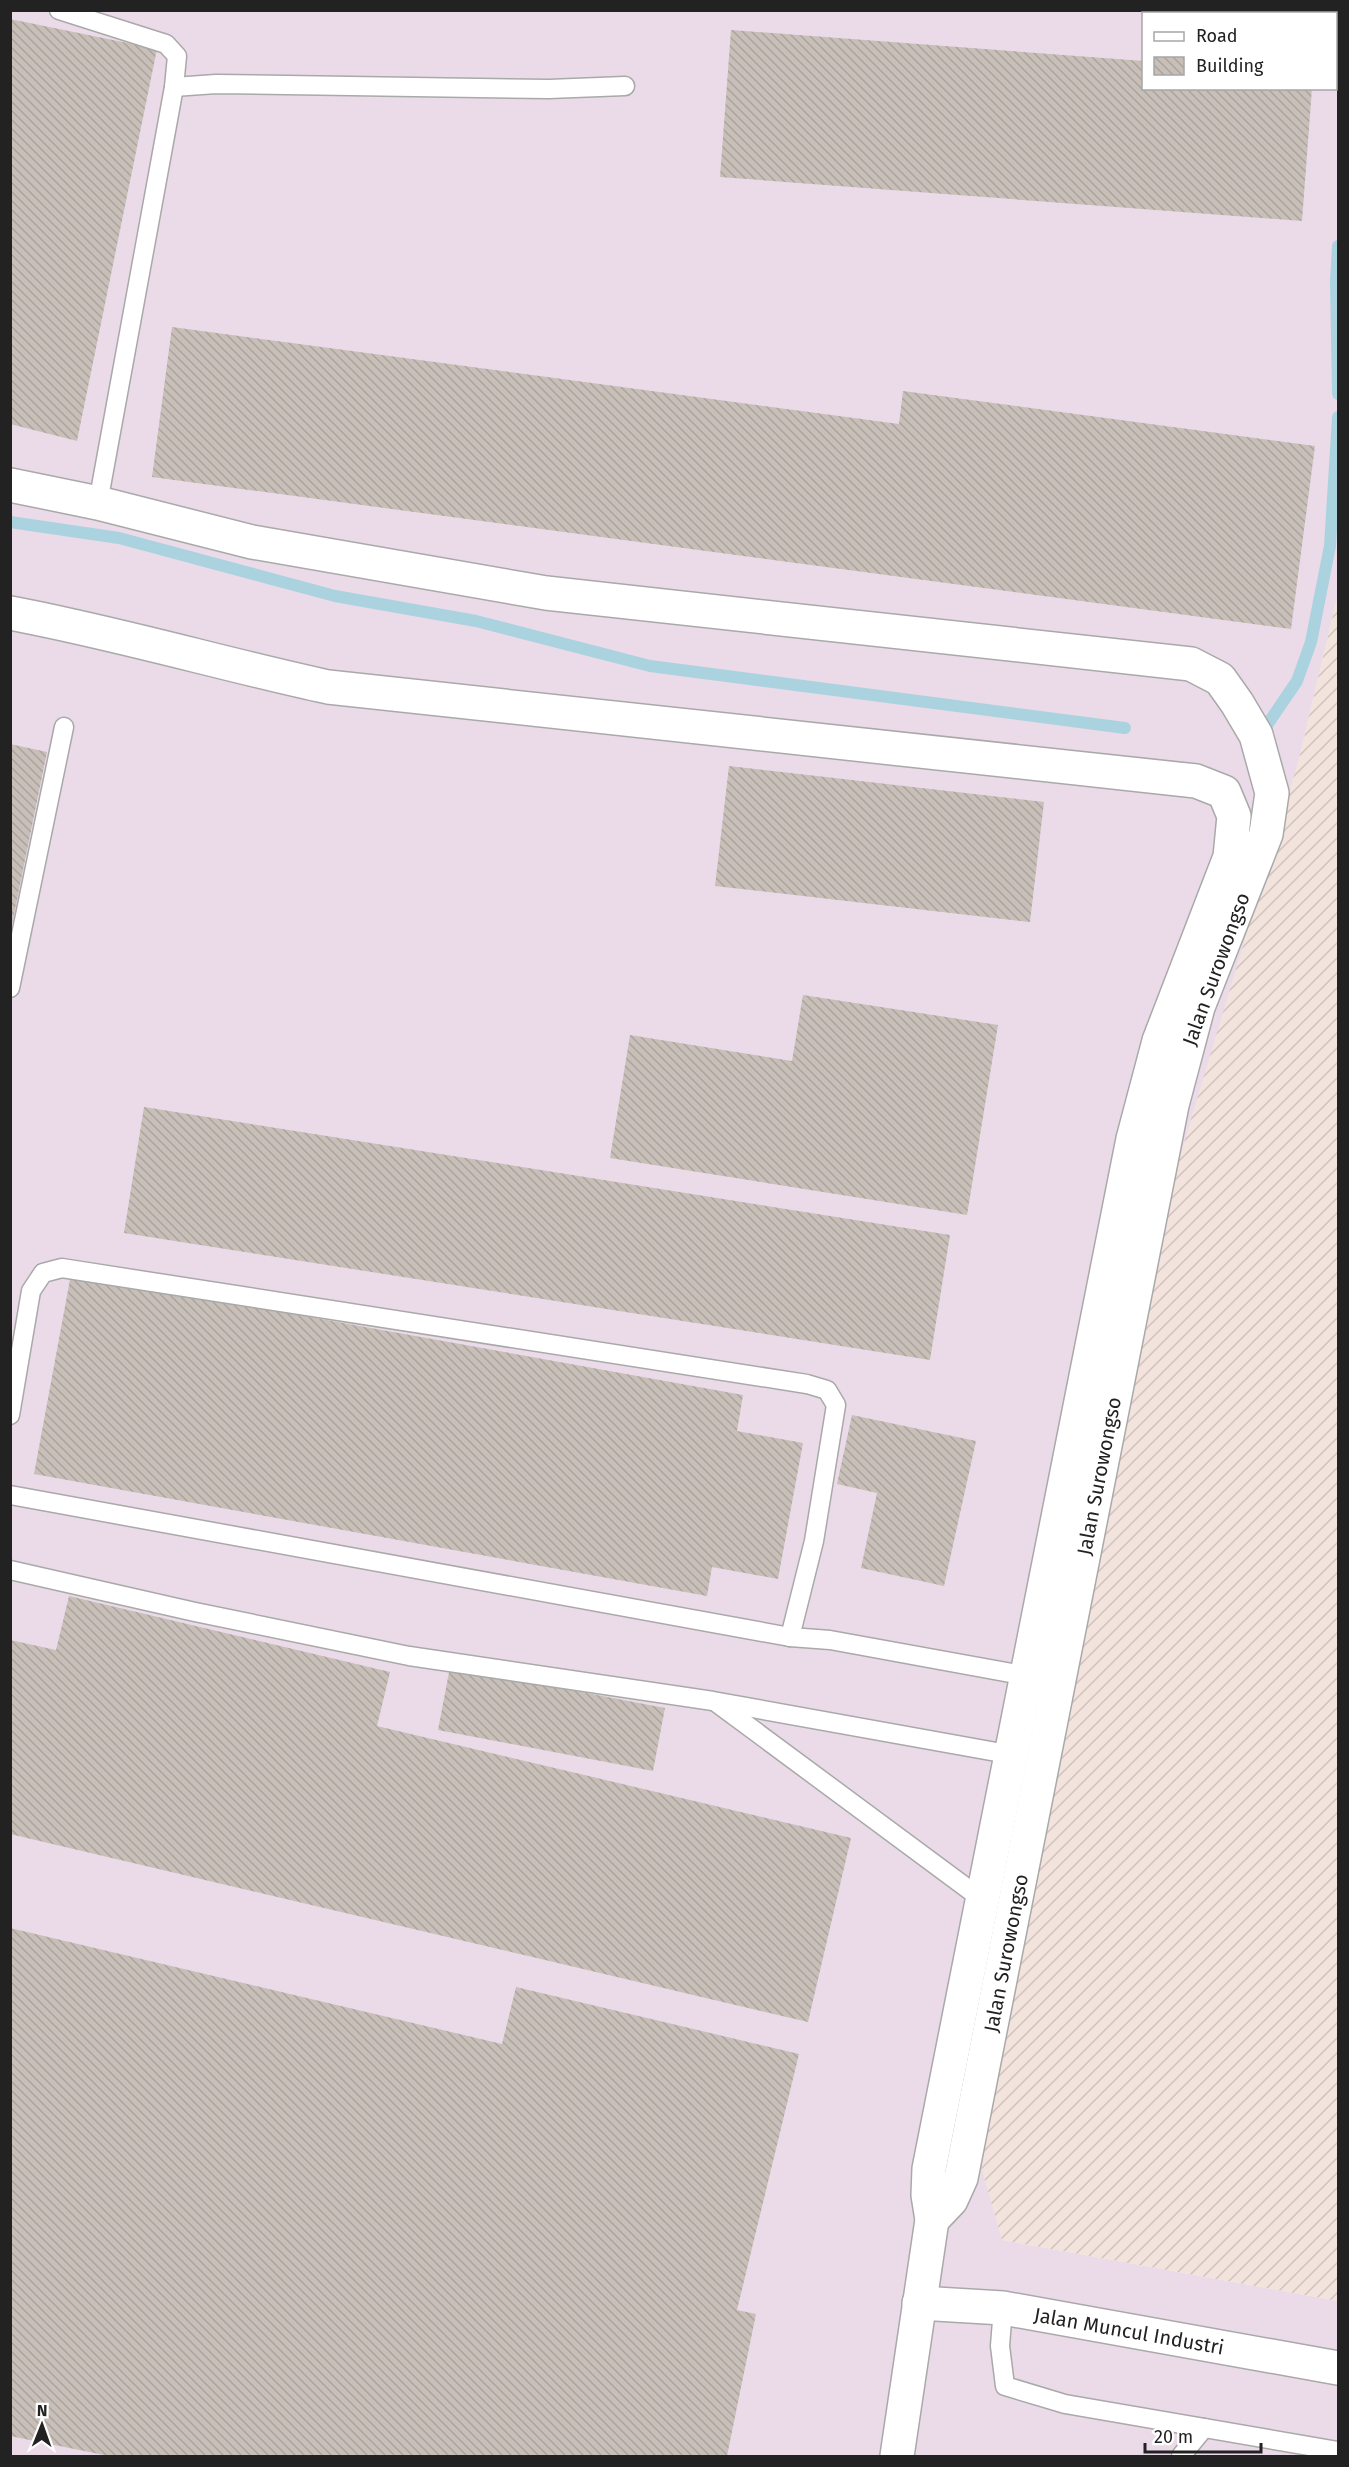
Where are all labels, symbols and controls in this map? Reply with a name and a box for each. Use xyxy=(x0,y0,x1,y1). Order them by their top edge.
legend xyxy=(1142,12,1337,90)
text: Road xyxy=(1196,25,1238,47)
text: Building xyxy=(1196,55,1264,77)
street label: Jalan Surowongso xyxy=(1177,889,1255,1049)
street label: Jalan Surowongso xyxy=(1072,1395,1126,1557)
street label: Jalan Surowongso xyxy=(979,1872,1033,2034)
street label: Jalan Muncul Industri xyxy=(1032,2302,1226,2360)
north arrow xyxy=(12,2395,72,2455)
text: N xyxy=(37,2401,48,2420)
scale bar xyxy=(1145,2416,1260,2454)
text: 20 m xyxy=(1154,2426,1193,2448)

